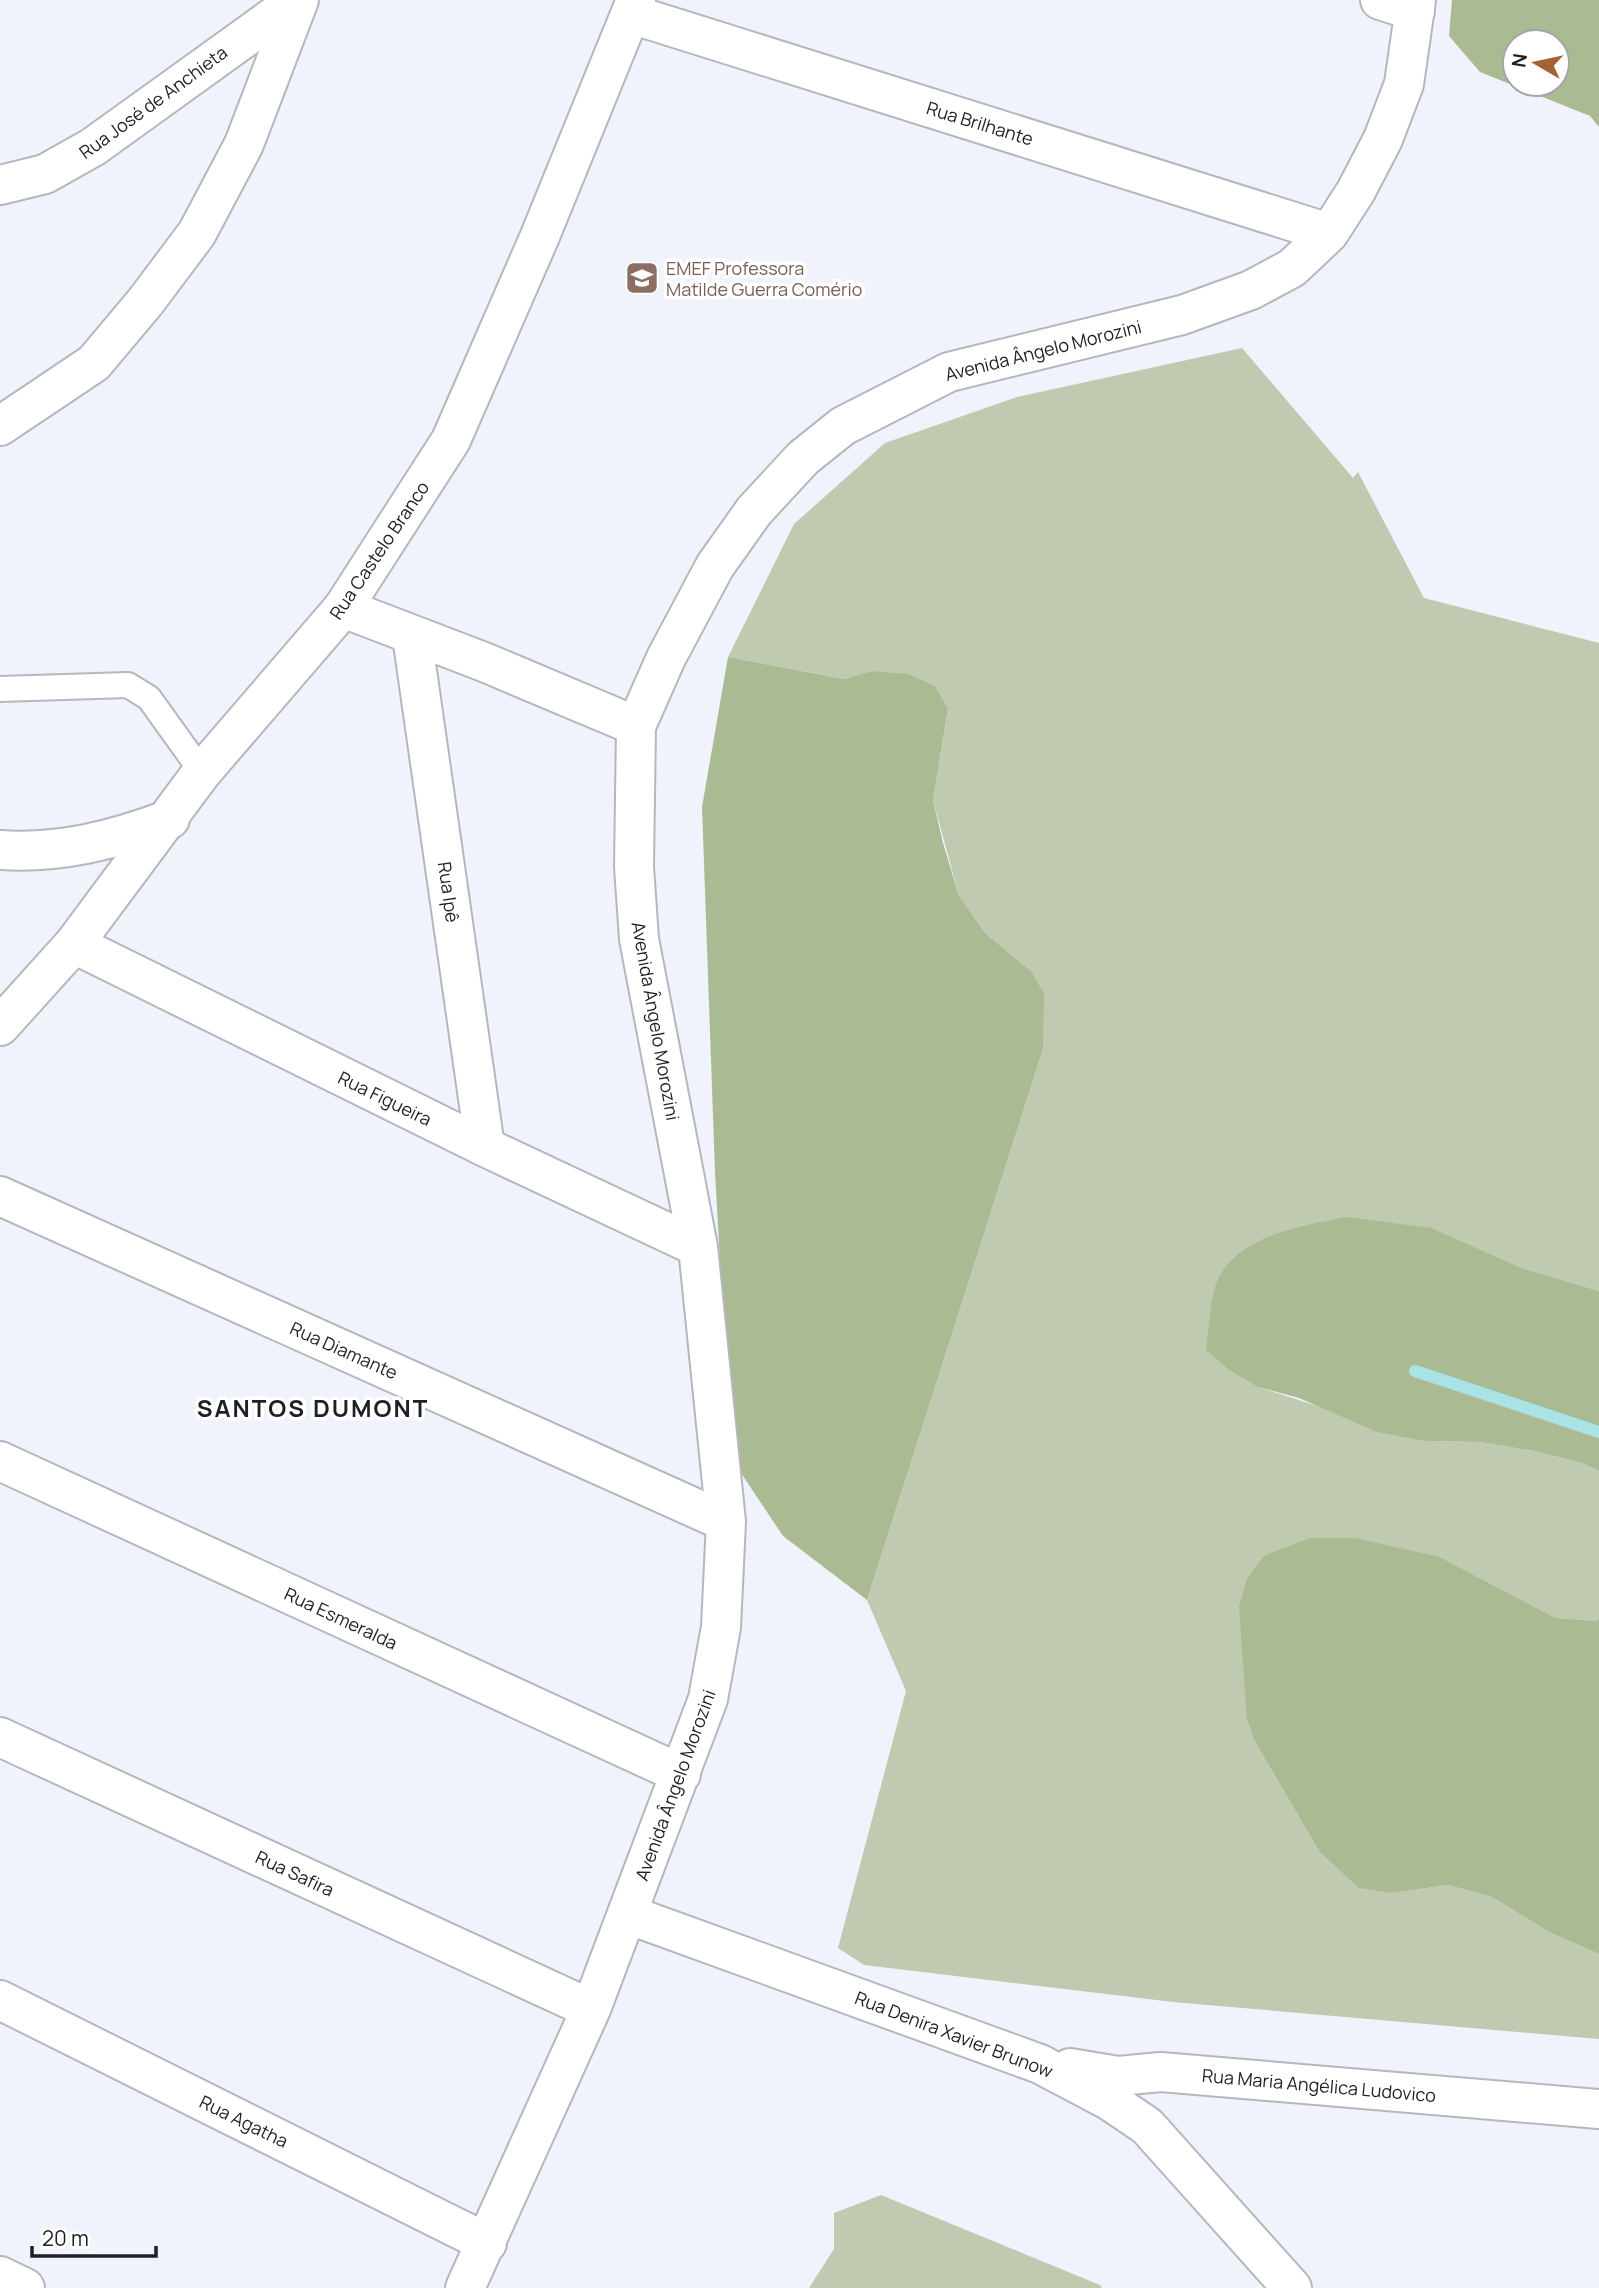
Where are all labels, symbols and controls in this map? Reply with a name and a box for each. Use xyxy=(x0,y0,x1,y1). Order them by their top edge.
north arrow xyxy=(1501,28,1571,98)
street label: Rua José de Anchieta xyxy=(74,40,232,164)
text: N xyxy=(1505,52,1533,69)
street label: Rua Brilhante xyxy=(924,95,1036,151)
place label: EMEF Professora Matilde Guerra Comério xyxy=(666,256,862,301)
school or university icon: EMEF Professora Matilde Guerra Comério xyxy=(623,259,661,297)
street label: Avenida Ângelo Morozini xyxy=(942,314,1144,386)
street label: Rua Castelo Branco xyxy=(324,476,434,624)
street label: Rua Ipê xyxy=(433,860,465,924)
street label: Avenida Ângelo Morozini xyxy=(627,920,685,1122)
street label: Rua Figueira xyxy=(334,1065,436,1131)
street label: Rua Diamante xyxy=(286,1316,402,1384)
district label: SANTOS DUMONT xyxy=(197,1391,429,1424)
street label: Rua Esmeralda xyxy=(281,1581,401,1655)
street label: Avenida Ângelo Morozini xyxy=(629,1686,721,1884)
street label: Rua Safira xyxy=(252,1844,338,1902)
street label: Rua Denira Xavier Brunow xyxy=(852,1985,1057,2083)
street label: Rua Maria Angélica Ludovico xyxy=(1201,2063,1437,2107)
street label: Rua Agatha xyxy=(196,2089,292,2153)
scale bar xyxy=(32,2214,156,2258)
text: 20 m xyxy=(42,2224,89,2252)

